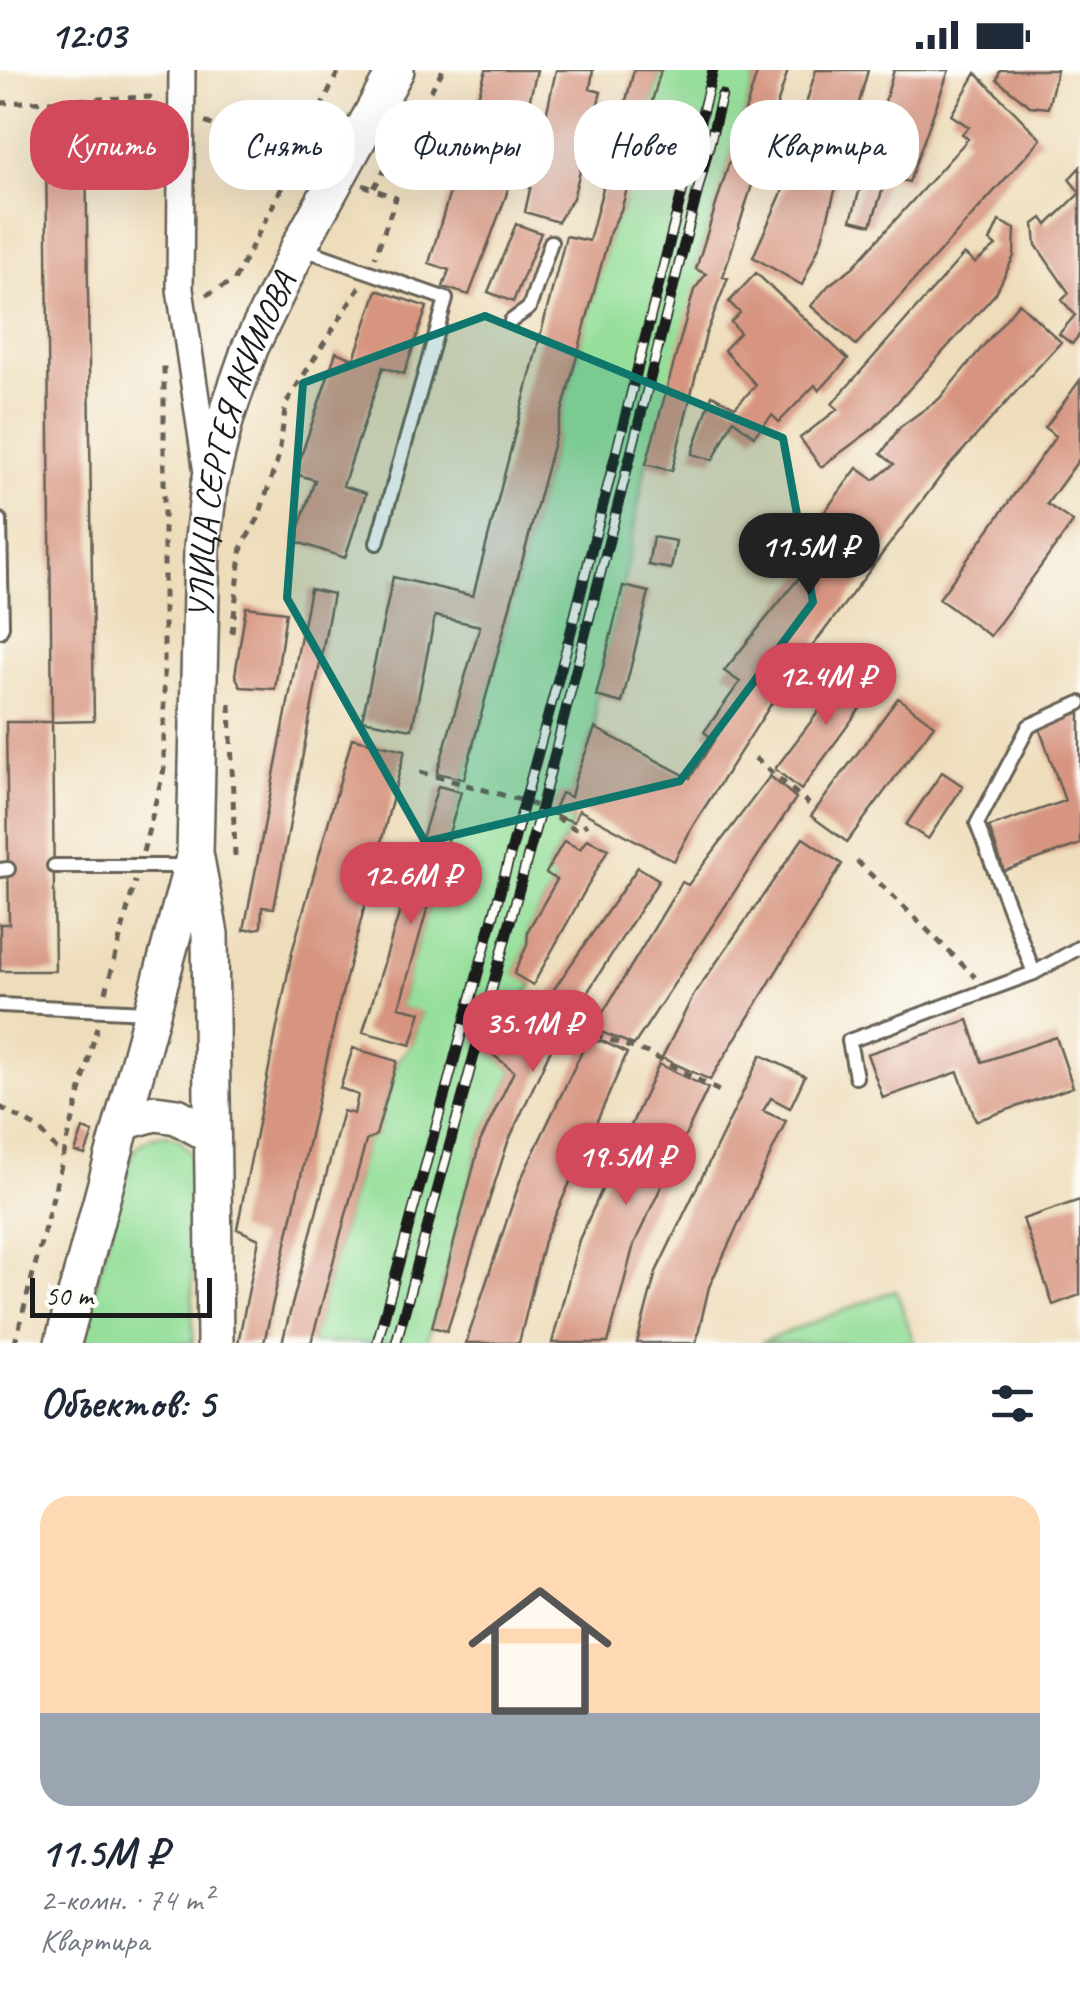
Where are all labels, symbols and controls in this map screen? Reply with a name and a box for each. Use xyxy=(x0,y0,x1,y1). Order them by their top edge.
text: 12:03 xyxy=(50,12,126,59)
chip: Купить xyxy=(30,100,189,190)
chip: Снять xyxy=(209,100,355,190)
chip: Фильтры xyxy=(375,100,554,190)
chip: Новое xyxy=(574,100,710,190)
chip: Квартира xyxy=(730,100,919,190)
street label: УЛИЦА СЕРГЕЯ АКИМОВА xyxy=(178,264,306,619)
pin: 11.5M ₽ xyxy=(717,513,901,598)
text: 11.5M ₽ xyxy=(761,525,857,566)
pin: 12.4M ₽ xyxy=(734,643,918,728)
text: 12.4M ₽ xyxy=(777,655,875,696)
pin: 12.6M ₽ xyxy=(319,842,503,927)
text: 12.6M ₽ xyxy=(362,854,460,895)
pin: 35.1M ₽ xyxy=(441,990,625,1075)
text: 35.1M ₽ xyxy=(485,1002,581,1043)
pin: 19.5M ₽ xyxy=(534,1123,718,1208)
text: 19.5M ₽ xyxy=(578,1135,674,1176)
scale bar xyxy=(30,1273,212,1318)
text: 50 m xyxy=(45,1278,93,1313)
icon: filters xyxy=(985,1376,1040,1431)
text: Объектов: 5 xyxy=(40,1377,215,1430)
icon: home xyxy=(450,1561,630,1741)
text: 11.5M ₽ xyxy=(40,1826,167,1879)
text: 2-комн. · 74 m² xyxy=(40,1879,212,1920)
text: Квартира xyxy=(40,1920,149,1961)

